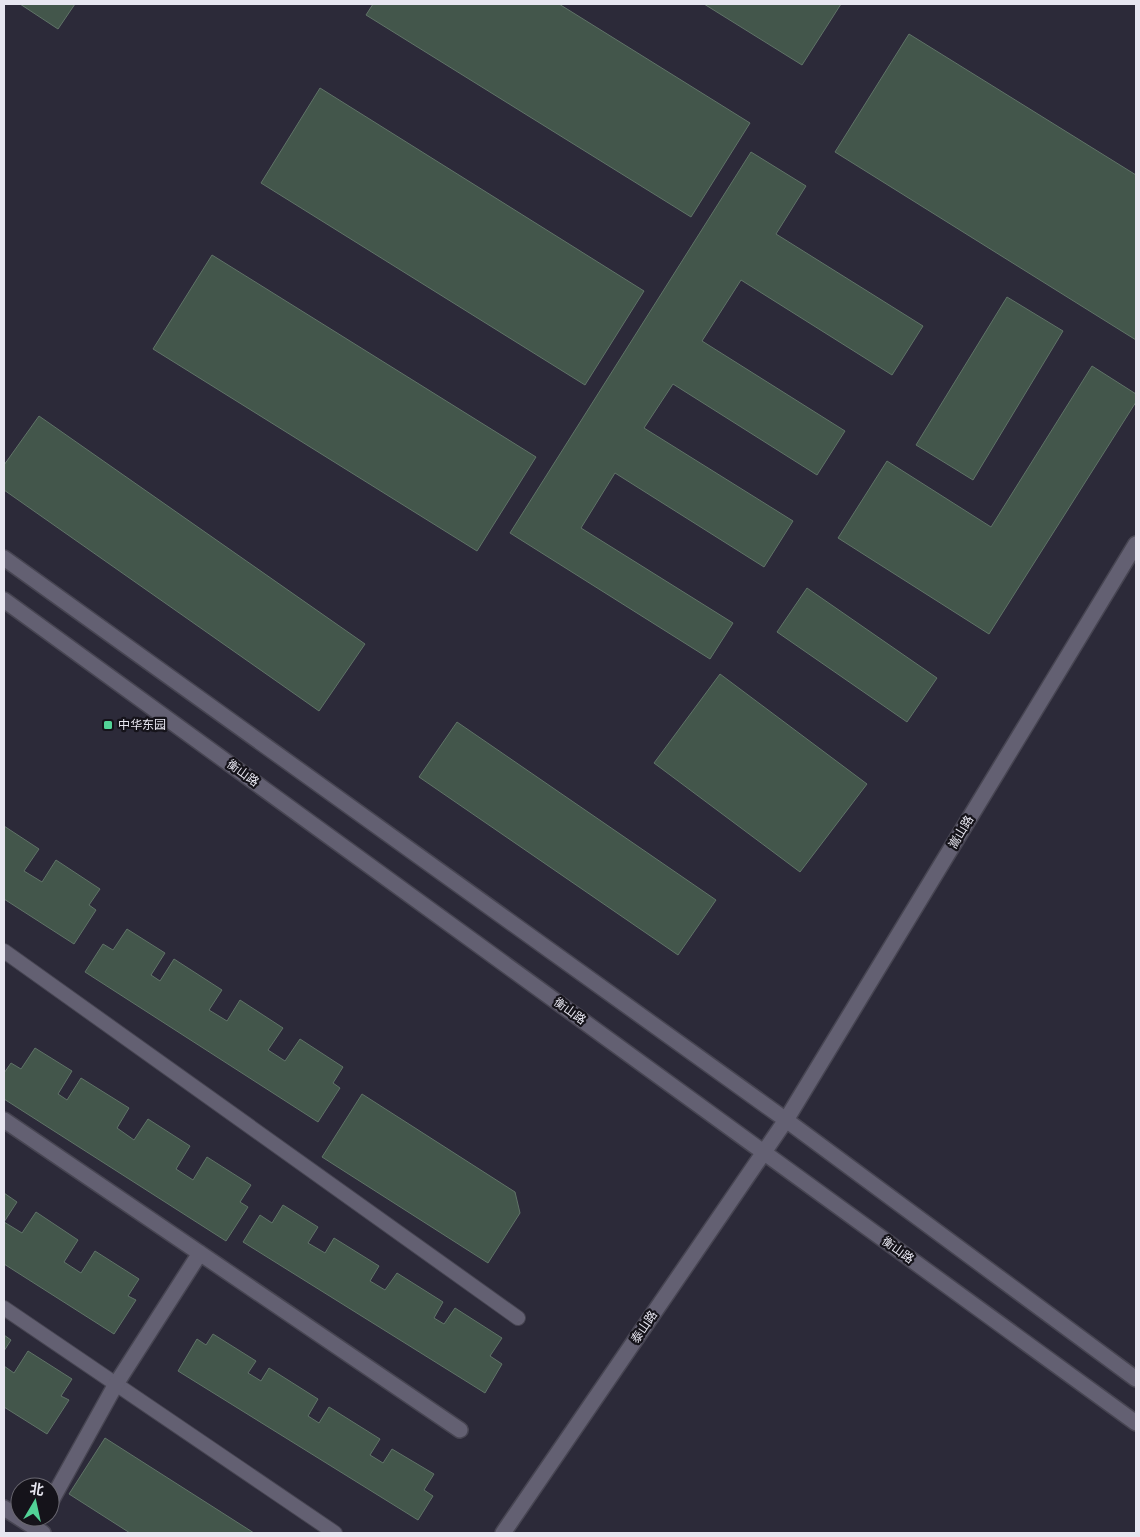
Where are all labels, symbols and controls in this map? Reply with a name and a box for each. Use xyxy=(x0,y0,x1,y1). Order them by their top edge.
place label: 中华东园 xyxy=(118,716,166,733)
marker: 中华东园 xyxy=(102,719,114,731)
street label: 衡山路 xyxy=(224,755,263,790)
street label: 嵩山路 xyxy=(944,812,977,852)
street label: 衡山路 xyxy=(551,993,590,1028)
street label: 衡山路 xyxy=(879,1232,918,1267)
street label: 泰山路 xyxy=(626,1307,661,1346)
north arrow xyxy=(10,1477,60,1527)
text: 北 xyxy=(29,1478,46,1499)

